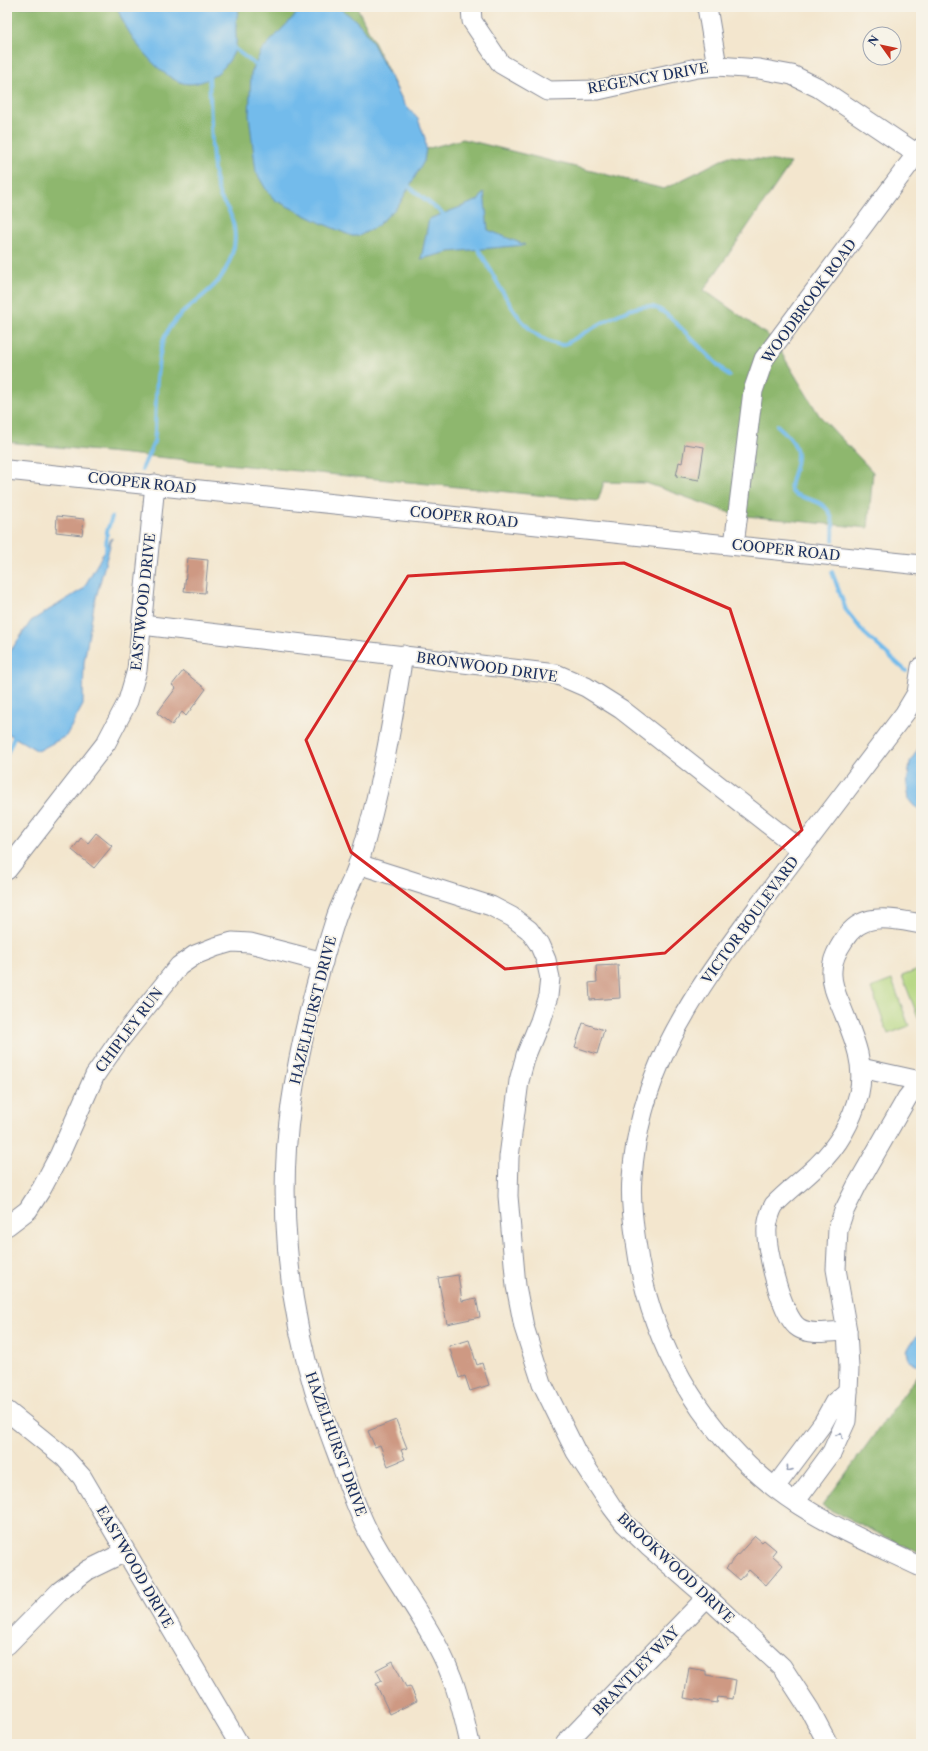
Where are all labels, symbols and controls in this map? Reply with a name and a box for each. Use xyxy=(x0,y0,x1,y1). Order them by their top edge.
north arrow xyxy=(862,26,902,66)
text: N xyxy=(865,32,882,48)
street label: REGENCY DRIVE xyxy=(586,58,710,98)
street label: WOODBROOK ROAD xyxy=(757,235,860,368)
street label: COOPER ROAD xyxy=(87,468,197,498)
street label: COOPER ROAD xyxy=(409,502,519,532)
street label: EASTWOOD DRIVE xyxy=(127,532,159,672)
street label: COOPER ROAD xyxy=(731,535,841,565)
street label: BRONWOOD DRIVE xyxy=(415,648,559,686)
street label: VICTOR BOULEVARD xyxy=(697,853,802,988)
street label: HAZELHURST DRIVE xyxy=(286,934,340,1086)
street label: CHIPLEY RUN xyxy=(91,984,167,1076)
street label: HAZELHURST DRIVE xyxy=(301,1369,371,1519)
one-way arrow xyxy=(835,1432,843,1439)
one-way arrow xyxy=(786,1465,793,1472)
street label: EASTWOOD DRIVE xyxy=(93,1503,177,1631)
street label: BROOKWOOD DRIVE xyxy=(614,1509,738,1627)
street label: BRANTLEY WAY xyxy=(589,1622,684,1719)

